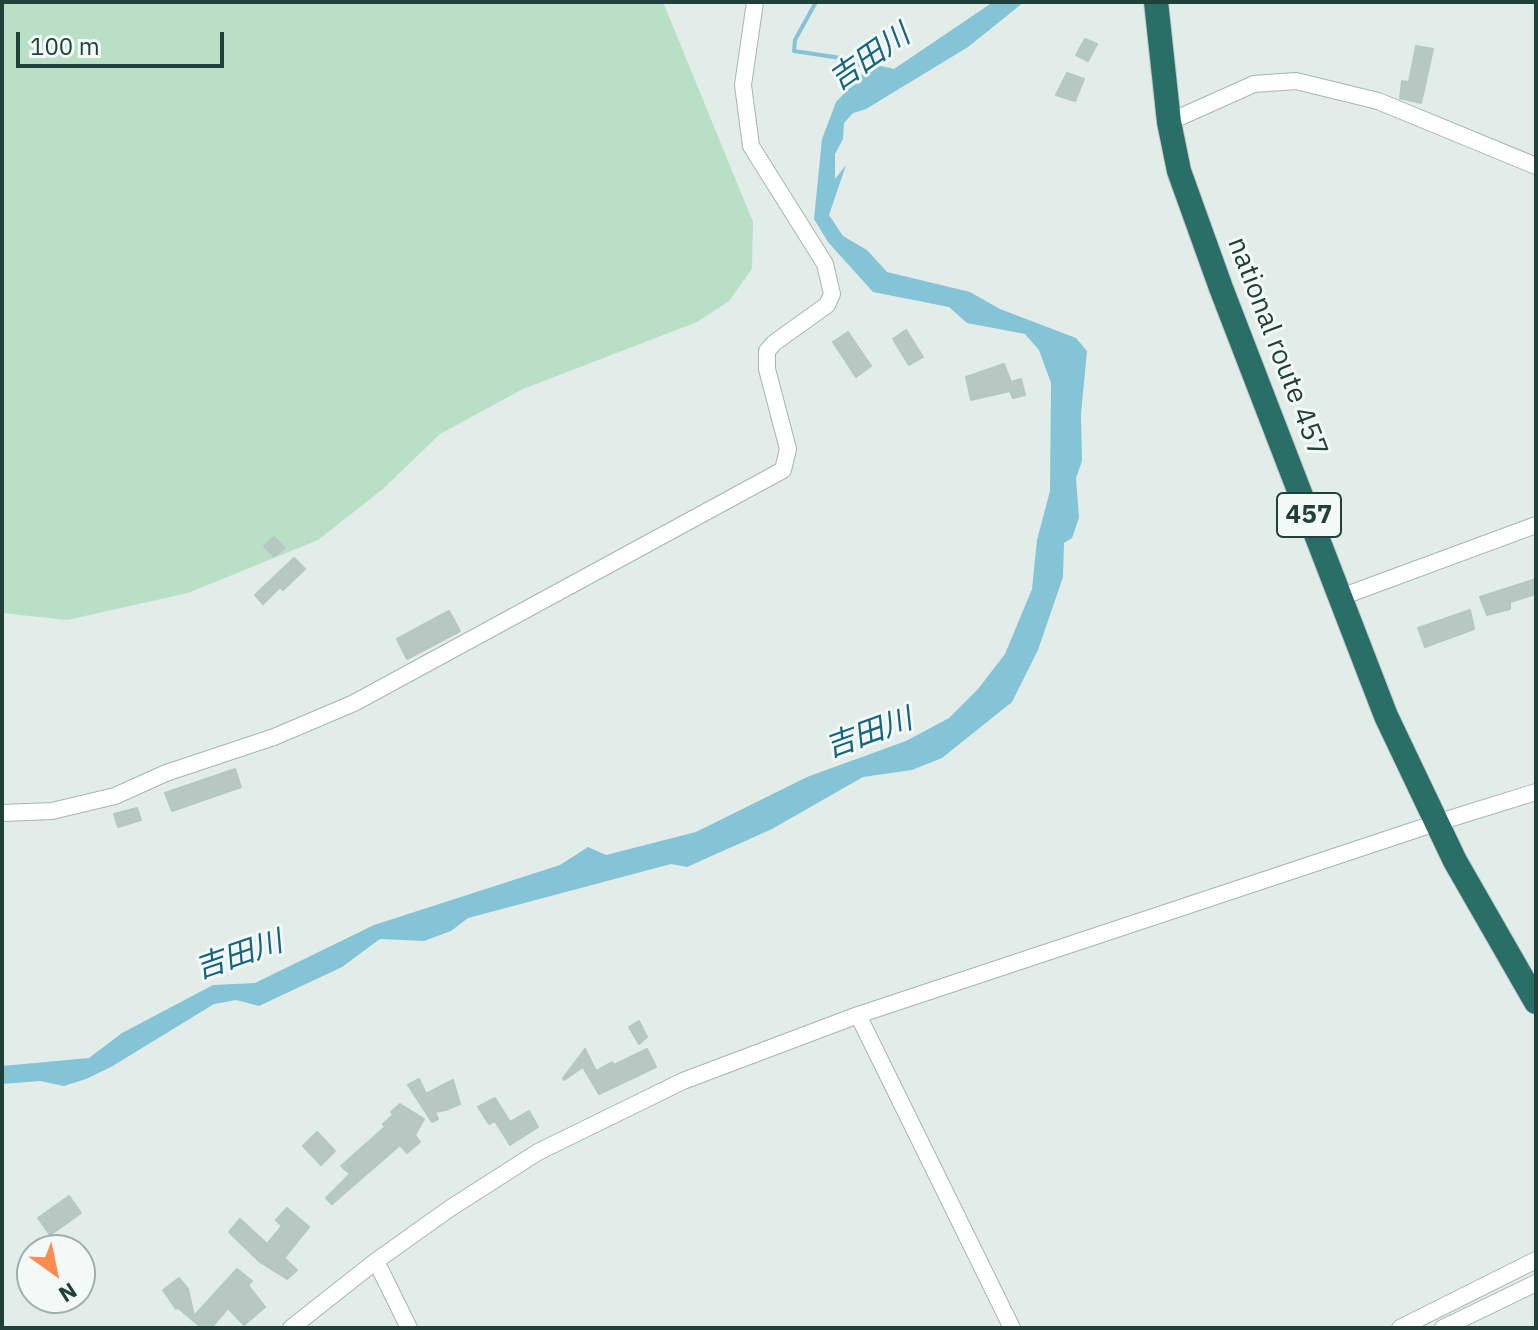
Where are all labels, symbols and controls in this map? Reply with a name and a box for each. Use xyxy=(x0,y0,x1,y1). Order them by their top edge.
scale bar xyxy=(20,16,228,66)
water label: 吉田川 xyxy=(823,17,917,99)
text: 100 m xyxy=(30,30,100,62)
street label: national route 457 xyxy=(1220,233,1334,461)
road number: 457 xyxy=(1277,493,1341,537)
water label: 吉田川 xyxy=(821,702,917,766)
water label: 吉田川 xyxy=(191,924,287,988)
north arrow xyxy=(16,1234,96,1314)
text: N xyxy=(54,1276,83,1309)

